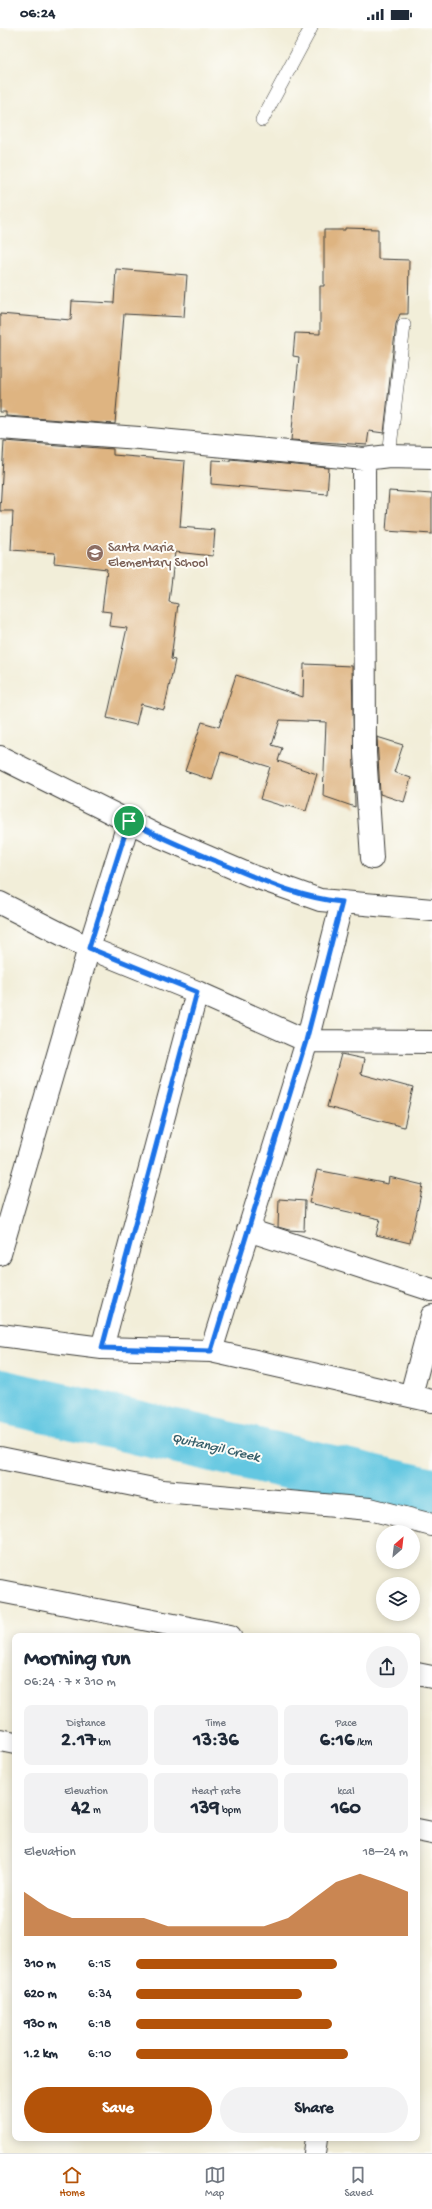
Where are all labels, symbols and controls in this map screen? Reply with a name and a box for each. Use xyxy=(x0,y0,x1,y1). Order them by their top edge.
text: 06:24 xyxy=(20,5,55,23)
place label: Santa Maria Elementary School xyxy=(108,541,208,571)
school or university icon: Santa Maria Elementary School xyxy=(85,543,105,563)
pin xyxy=(112,804,146,838)
icon: arrive xyxy=(118,810,140,832)
water label: Quitangil Creek xyxy=(170,1430,263,1467)
north arrow xyxy=(376,1525,420,1569)
map controls xyxy=(376,1525,420,1621)
button: layers xyxy=(376,1577,420,1621)
button: share xyxy=(366,1646,408,1688)
text: Morning run xyxy=(24,1647,130,1673)
text: 06:24 · 7 × 310 m xyxy=(24,1675,116,1690)
text: Distance xyxy=(67,1718,105,1730)
text: Time xyxy=(206,1718,226,1730)
text: Pace xyxy=(335,1718,357,1730)
text: 2.17 xyxy=(61,1730,96,1753)
text: 13:36 xyxy=(193,1730,239,1753)
text: 6:16 xyxy=(320,1730,354,1753)
text: km xyxy=(96,1737,111,1749)
text: /km xyxy=(354,1737,372,1749)
text: Elevation xyxy=(64,1786,108,1798)
text: Heart rate xyxy=(191,1786,241,1798)
text: kcal xyxy=(337,1786,355,1798)
text: 42 xyxy=(71,1798,90,1821)
text: 139 xyxy=(191,1798,219,1821)
text: 160 xyxy=(331,1798,361,1821)
text: m xyxy=(90,1805,101,1817)
text: bpm xyxy=(219,1805,241,1817)
text: Elevation xyxy=(24,1845,76,1860)
text: 18–24 m xyxy=(363,1845,408,1860)
text: 310 m xyxy=(24,1957,56,1972)
text: 6:15 xyxy=(88,1957,111,1972)
text: 620 m xyxy=(24,1987,57,2002)
text: 6:34 xyxy=(88,1987,112,2002)
text: 930 m xyxy=(24,2017,57,2032)
text: 6:18 xyxy=(88,2017,111,2032)
text: 1.2 km xyxy=(24,2047,58,2062)
text: 6:10 xyxy=(88,2047,111,2062)
button: Save xyxy=(24,2087,212,2133)
button: Share xyxy=(220,2087,408,2133)
tab: Home xyxy=(59,2164,85,2200)
tab: Map xyxy=(204,2164,226,2200)
tab: Saved xyxy=(344,2164,373,2200)

